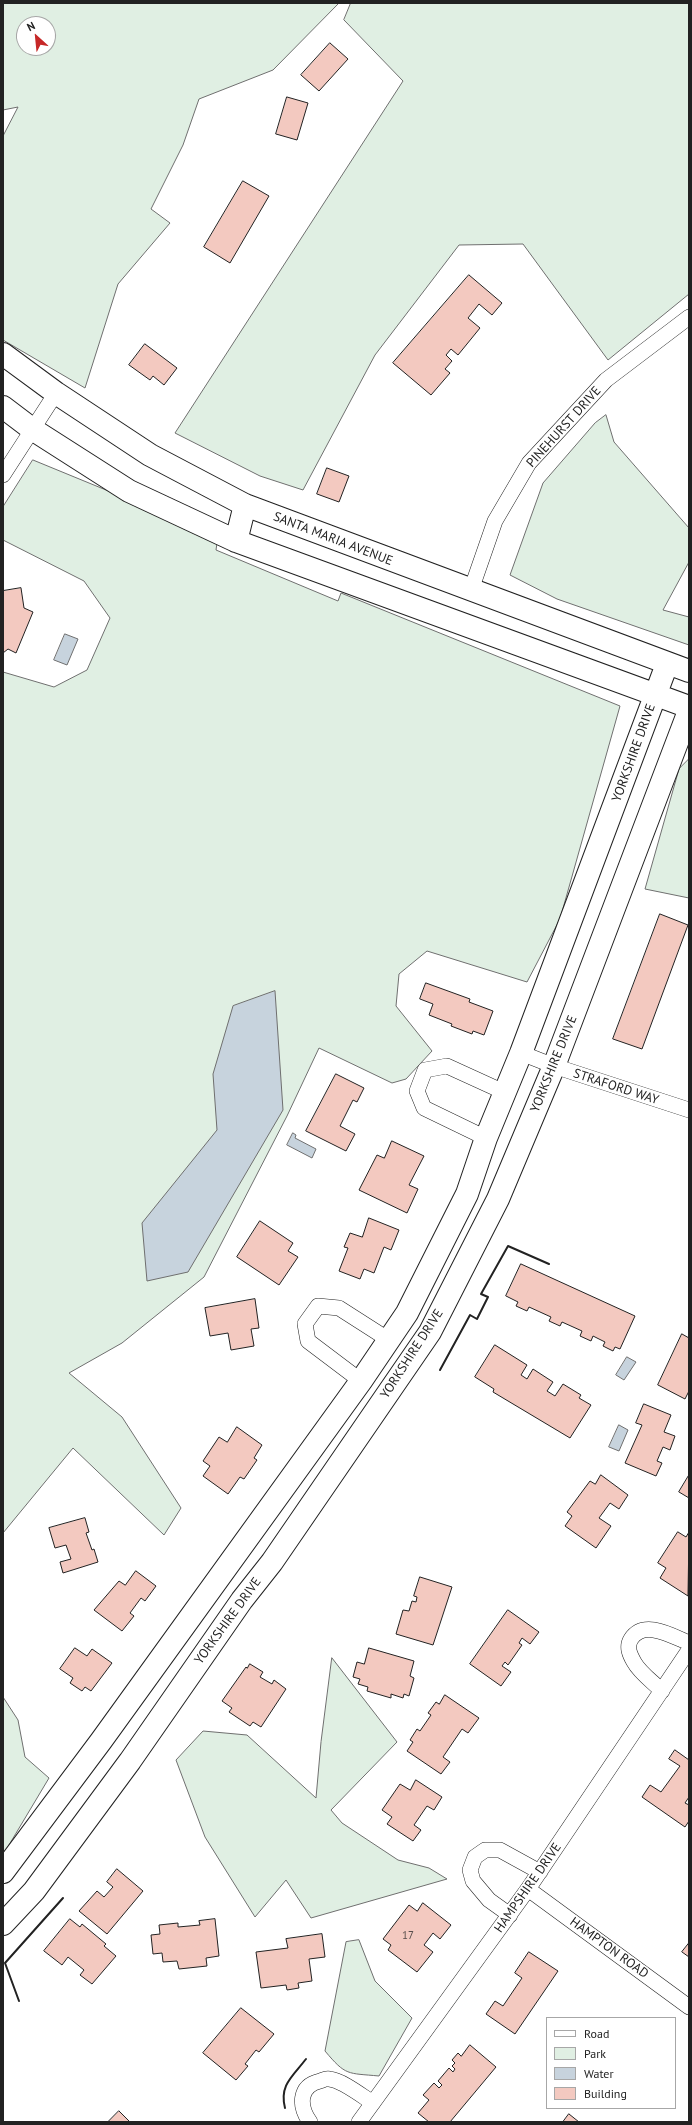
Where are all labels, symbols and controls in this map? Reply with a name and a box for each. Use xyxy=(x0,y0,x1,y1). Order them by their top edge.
north arrow xyxy=(16,16,56,56)
text: N xyxy=(25,18,37,34)
street label: PINEHURST DRIVE xyxy=(524,383,604,471)
street label: SANTA MARIA AVENUE xyxy=(271,509,395,569)
street label: YORKSHIRE DRIVE xyxy=(609,702,659,804)
street label: YORKSHIRE DRIVE xyxy=(527,1013,581,1115)
street label: STRAFORD WAY xyxy=(571,1066,661,1108)
street label: YORKSHIRE DRIVE xyxy=(377,1306,447,1402)
street label: YORKSHIRE DRIVE xyxy=(191,1575,265,1667)
street label: HAMPSHIRE DRIVE xyxy=(491,1840,565,1936)
street label: HAMPTON ROAD xyxy=(567,1914,651,1982)
house number: 17 xyxy=(402,1929,414,1943)
legend xyxy=(546,2017,676,2109)
text: Road xyxy=(584,2026,609,2041)
text: Park xyxy=(584,2046,606,2061)
text: Water xyxy=(584,2066,614,2081)
text: Building xyxy=(584,2086,627,2101)

